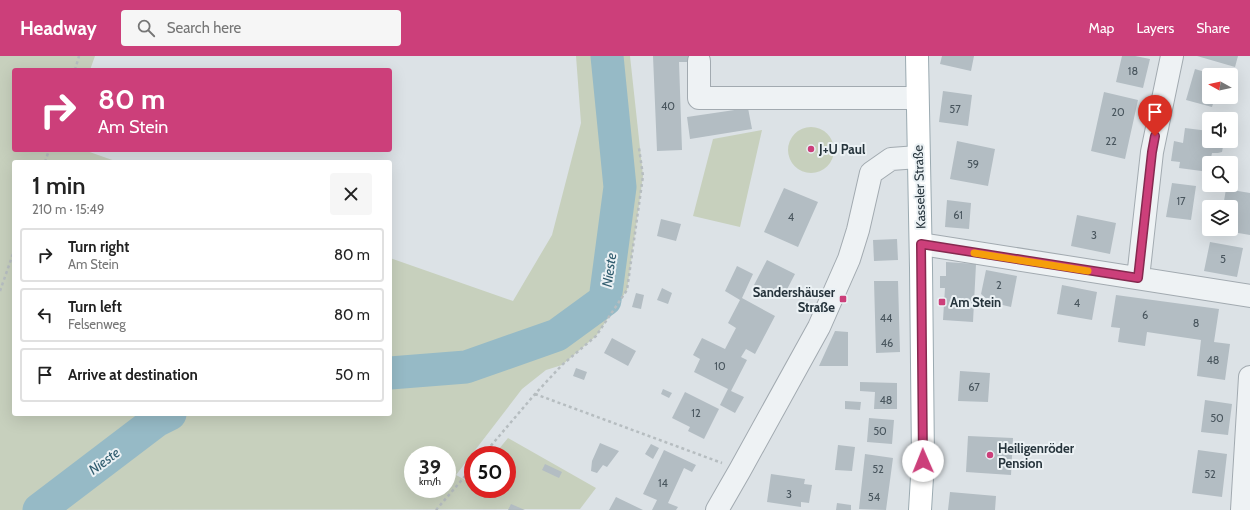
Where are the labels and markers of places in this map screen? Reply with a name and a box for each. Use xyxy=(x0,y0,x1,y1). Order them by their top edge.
pin xyxy=(1138,95,1172,136)
place label: J+U Paul xyxy=(818,141,866,157)
marker: J+U Paul xyxy=(806,144,816,154)
place label: Sandershäuser Straße xyxy=(753,284,836,315)
marker: Sandershäuser Straße xyxy=(838,294,848,304)
place label: Am Stein xyxy=(950,294,1001,310)
marker: Am Stein xyxy=(937,297,947,307)
place label: Heiligenröder Pension xyxy=(998,440,1075,471)
marker: Heiligenröder Pension xyxy=(985,450,995,460)

